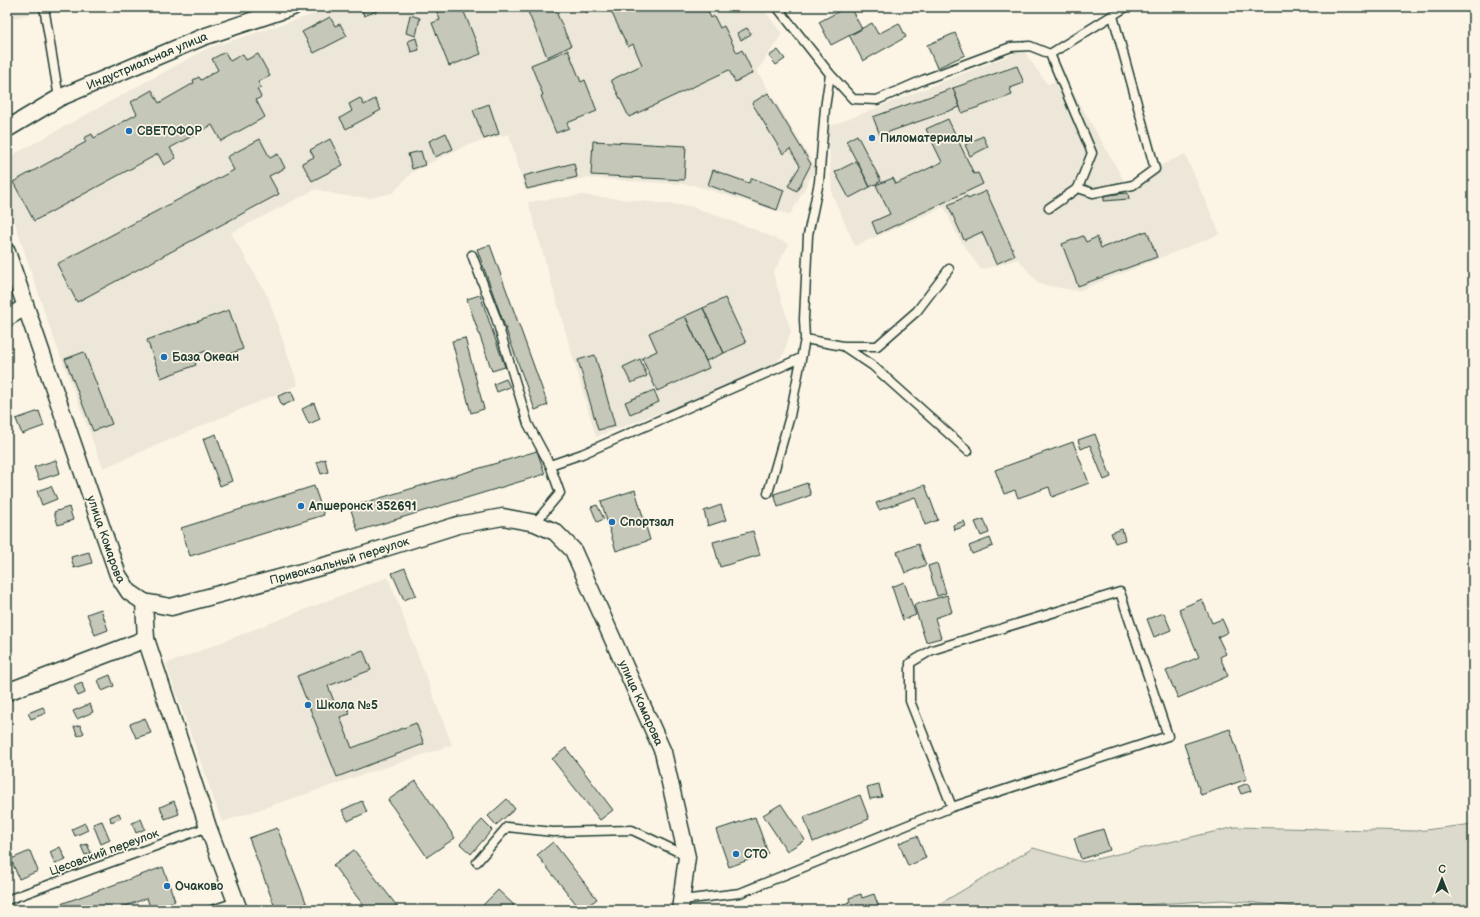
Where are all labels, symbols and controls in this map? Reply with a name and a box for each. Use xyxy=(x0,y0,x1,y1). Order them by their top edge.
street label: Индустриальная улица xyxy=(84,29,210,94)
place label: СВЕТОФОР xyxy=(137,124,202,139)
marker: СВЕТОФОР xyxy=(124,126,134,136)
place label: Пиломатериалы xyxy=(880,131,973,146)
marker: Пиломатериалы xyxy=(867,133,877,143)
place label: База Океан xyxy=(172,350,239,365)
marker: База Океан xyxy=(159,352,169,362)
street label: улица Комарова xyxy=(83,494,128,586)
place label: Апшеронск 352691 xyxy=(308,499,417,514)
marker: Апшеронск 352691 xyxy=(296,501,306,511)
place label: Спортзал xyxy=(620,515,674,530)
marker: Спортзал xyxy=(607,517,617,527)
street label: Привокзальный переулок xyxy=(268,534,412,588)
street label: улица Комарова xyxy=(615,658,666,748)
place label: Школа №5 xyxy=(316,698,378,713)
marker: Школа №5 xyxy=(303,700,313,710)
street label: Цесовский переулок xyxy=(47,825,162,879)
place label: СТО xyxy=(744,847,768,862)
marker: СТО xyxy=(731,849,741,859)
north arrow xyxy=(1422,859,1462,899)
text: С xyxy=(1438,863,1446,876)
place label: Очаково xyxy=(175,879,224,894)
marker: Очаково xyxy=(162,881,172,891)

